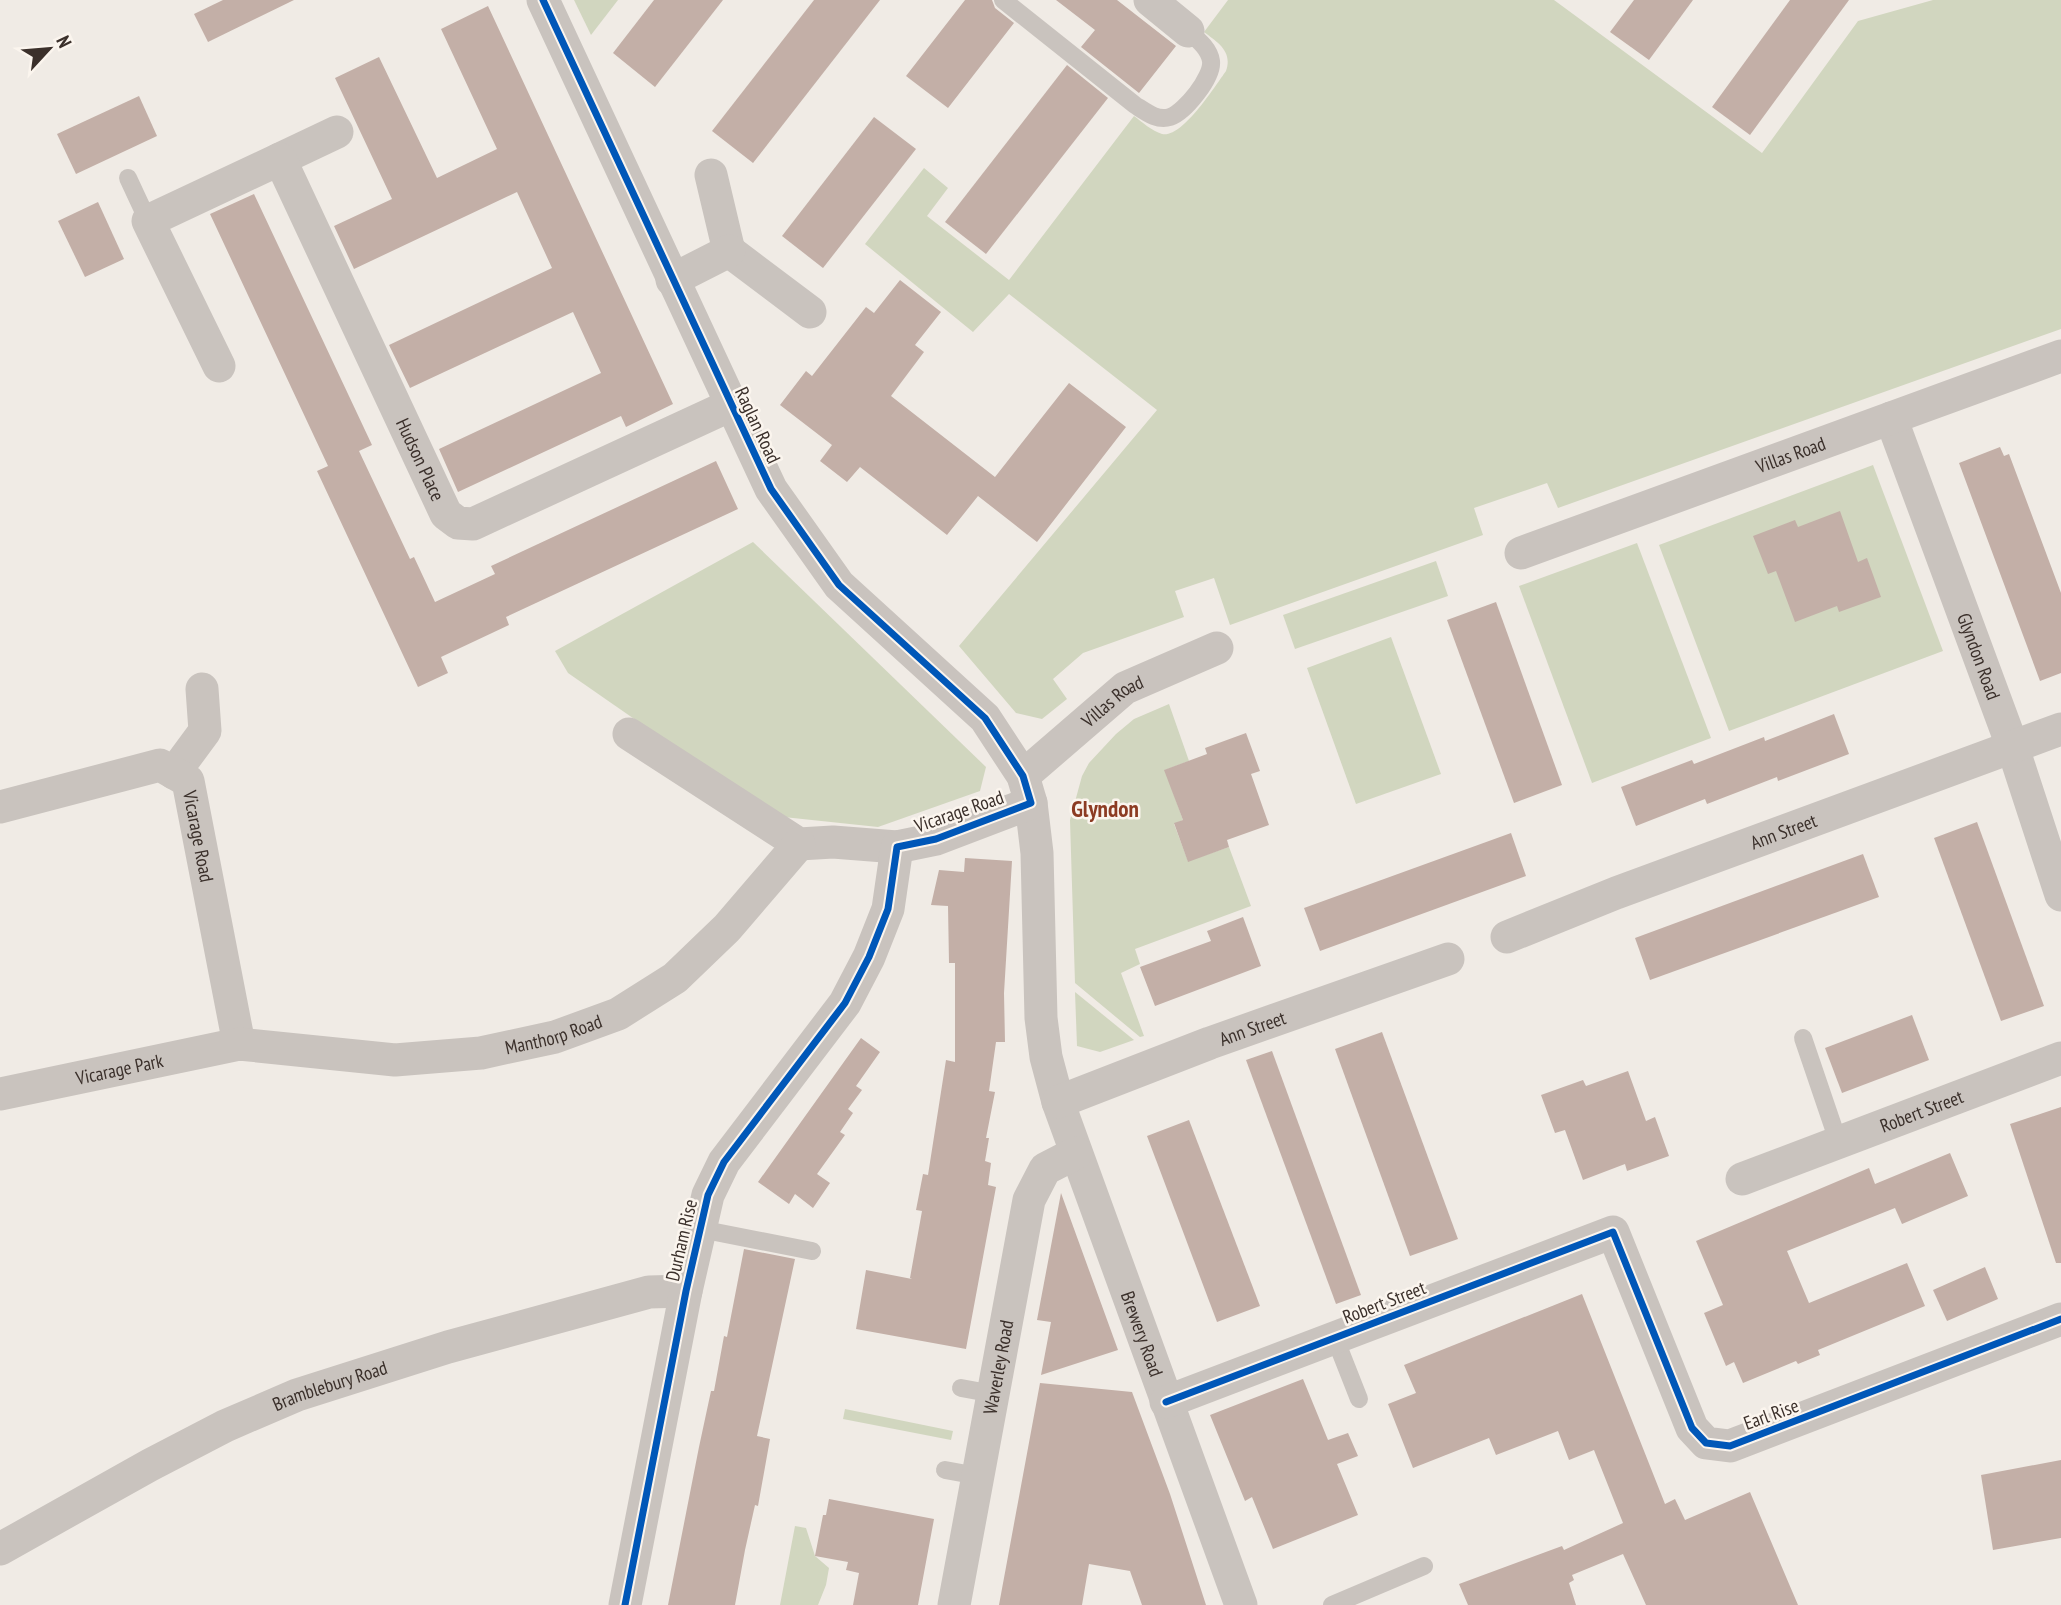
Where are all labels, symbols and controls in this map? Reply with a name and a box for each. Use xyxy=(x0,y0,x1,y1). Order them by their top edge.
north arrow xyxy=(14,14,84,84)
text: N xyxy=(51,32,77,51)
street label: Raglan Road xyxy=(730,383,786,467)
street label: Hudson Place xyxy=(391,414,450,505)
street label: Villas Road xyxy=(1752,431,1829,479)
street label: Glyndon Road xyxy=(1952,610,2006,703)
street label: Villas Road xyxy=(1076,670,1147,733)
street label: Vicarage Road xyxy=(910,785,1007,838)
street label: Vicarage Road xyxy=(178,788,219,884)
district label: Glyndon xyxy=(1071,794,1139,823)
street label: Ann Street xyxy=(1747,808,1821,854)
street label: Ann Street xyxy=(1216,1005,1290,1051)
street label: Manthorp Road xyxy=(503,1009,605,1059)
street label: Vicarage Park xyxy=(73,1048,166,1090)
street label: Robert Street xyxy=(1877,1084,1967,1138)
street label: Durham Rise xyxy=(660,1197,702,1283)
street label: Robert Street xyxy=(1339,1275,1430,1329)
street label: Brewery Road xyxy=(1116,1288,1169,1380)
street label: Waverley Road xyxy=(978,1318,1019,1416)
street label: Bramblebury Road xyxy=(269,1355,390,1416)
street label: Earl Rise xyxy=(1740,1393,1802,1435)

